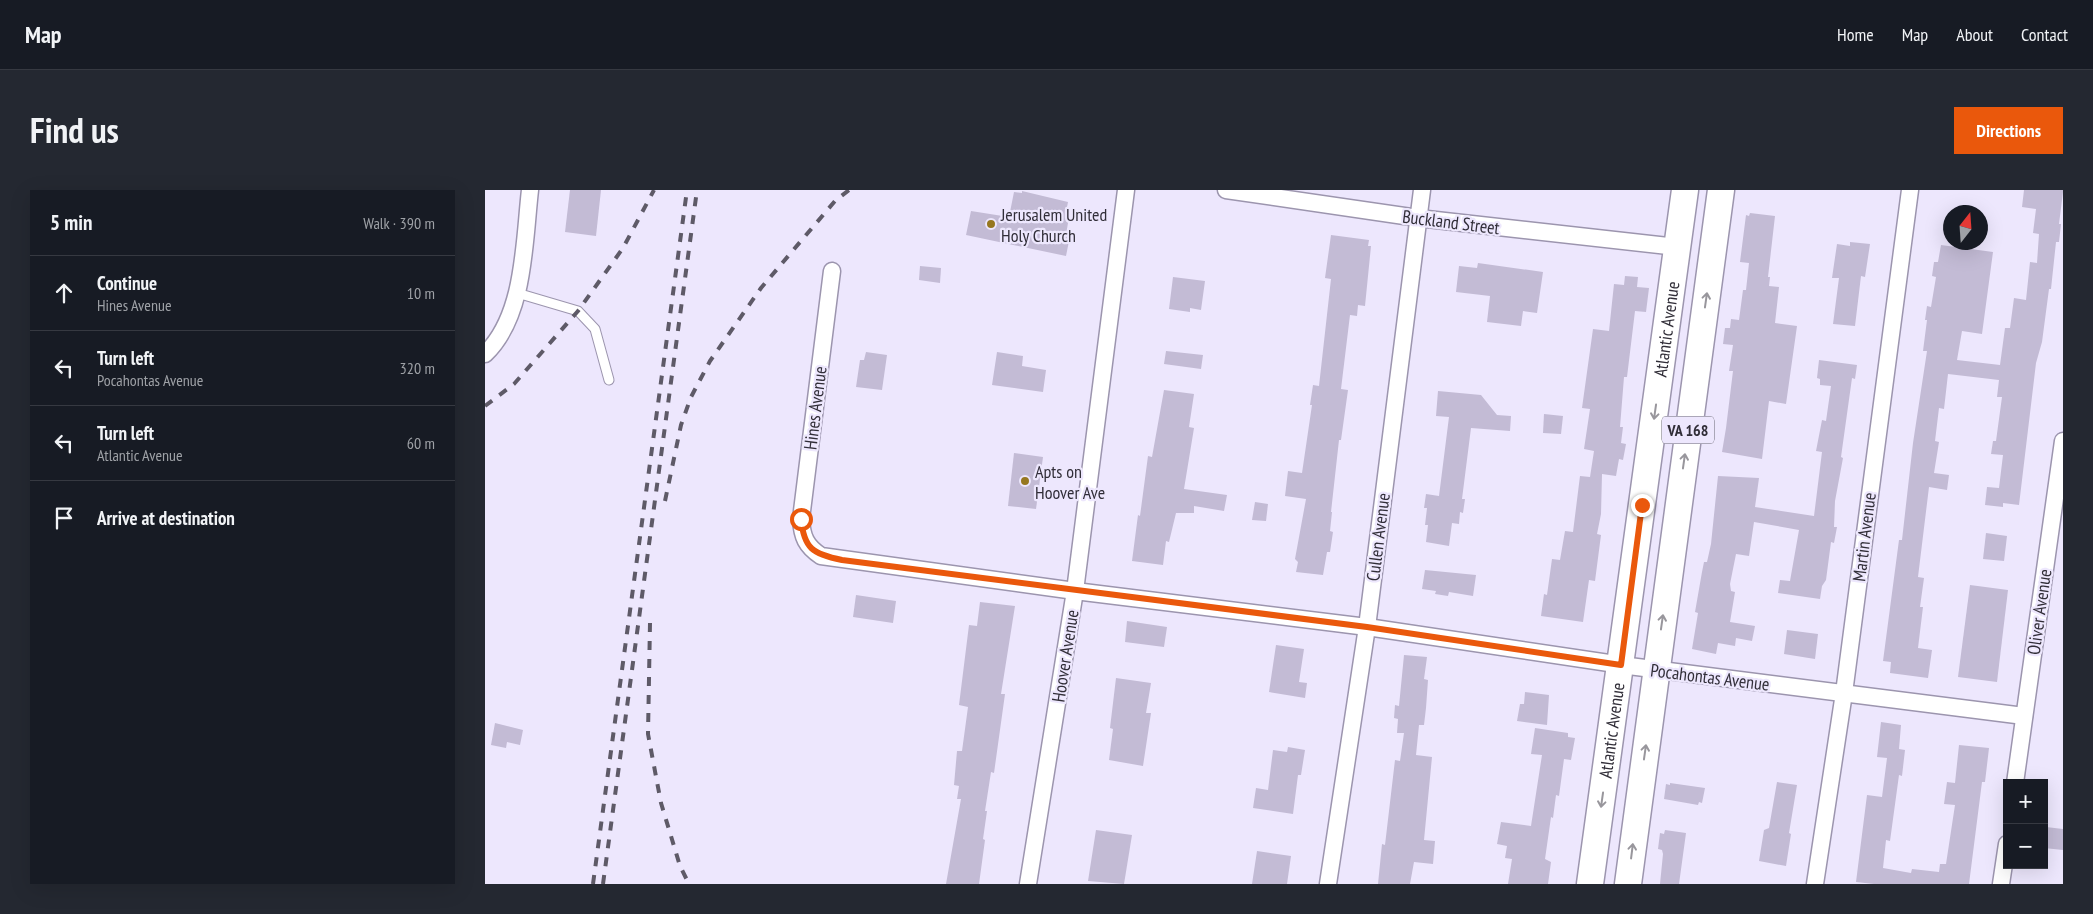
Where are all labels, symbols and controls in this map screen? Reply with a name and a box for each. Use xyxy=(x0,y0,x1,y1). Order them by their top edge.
text: Map xyxy=(25,19,62,50)
text: Home xyxy=(1837,23,1874,46)
text: Map xyxy=(1902,23,1928,46)
text: About xyxy=(1956,23,1993,46)
text: Contact xyxy=(2021,23,2068,46)
text: Find us xyxy=(30,107,119,153)
button: Directions xyxy=(1954,107,2063,154)
place label: Jerusalem United Holy Church xyxy=(1000,203,1107,247)
street label: Buckland Street xyxy=(1401,205,1501,239)
north arrow xyxy=(1943,205,1988,250)
text: 5 min xyxy=(50,209,92,236)
text: Walk · 390 m xyxy=(363,213,435,233)
marker: Jerusalem United Holy Church xyxy=(985,218,997,230)
text: Continue xyxy=(97,271,157,295)
icon: ahead xyxy=(50,279,78,307)
street label: Atlantic Avenue xyxy=(1648,280,1684,378)
text: 10 m xyxy=(407,283,435,303)
one-way arrow xyxy=(1701,292,1711,308)
text: Hines Avenue xyxy=(97,295,172,315)
text: Turn left xyxy=(97,346,154,370)
icon: left xyxy=(50,354,78,382)
text: 320 m xyxy=(400,358,435,378)
street label: Hines Avenue xyxy=(798,365,832,451)
text: Pocahontas Avenue xyxy=(97,370,203,390)
one-way arrow xyxy=(1650,403,1660,419)
road number: VA 168 xyxy=(1662,416,1714,444)
text: Turn left xyxy=(97,421,154,445)
icon: left xyxy=(50,429,78,457)
text: 60 m xyxy=(407,433,435,453)
text: Atlantic Avenue xyxy=(97,445,183,465)
one-way arrow xyxy=(1679,453,1689,469)
place label: Apts on Hoover Ave xyxy=(1035,460,1105,504)
marker: Apts on Hoover Ave xyxy=(1019,475,1031,487)
street label: Martin Avenue xyxy=(1847,491,1881,583)
street label: Cullen Avenue xyxy=(1361,492,1395,582)
route end xyxy=(1631,494,1654,517)
icon: arrive xyxy=(50,504,78,532)
text: Arrive at destination xyxy=(97,506,235,530)
route start xyxy=(790,508,813,531)
street label: Oliver Avenue xyxy=(2022,568,2056,656)
street label: Hoover Avenue xyxy=(1046,608,1084,704)
one-way arrow xyxy=(1658,614,1668,630)
street label: Pocahontas Avenue xyxy=(1649,658,1771,696)
street label: Atlantic Avenue xyxy=(1593,681,1629,780)
one-way arrow xyxy=(1640,745,1650,761)
map controls xyxy=(2003,779,2048,869)
button: + xyxy=(2003,779,2048,824)
one-way arrow xyxy=(1597,792,1607,808)
button: − xyxy=(2003,824,2048,869)
one-way arrow xyxy=(1627,843,1637,859)

